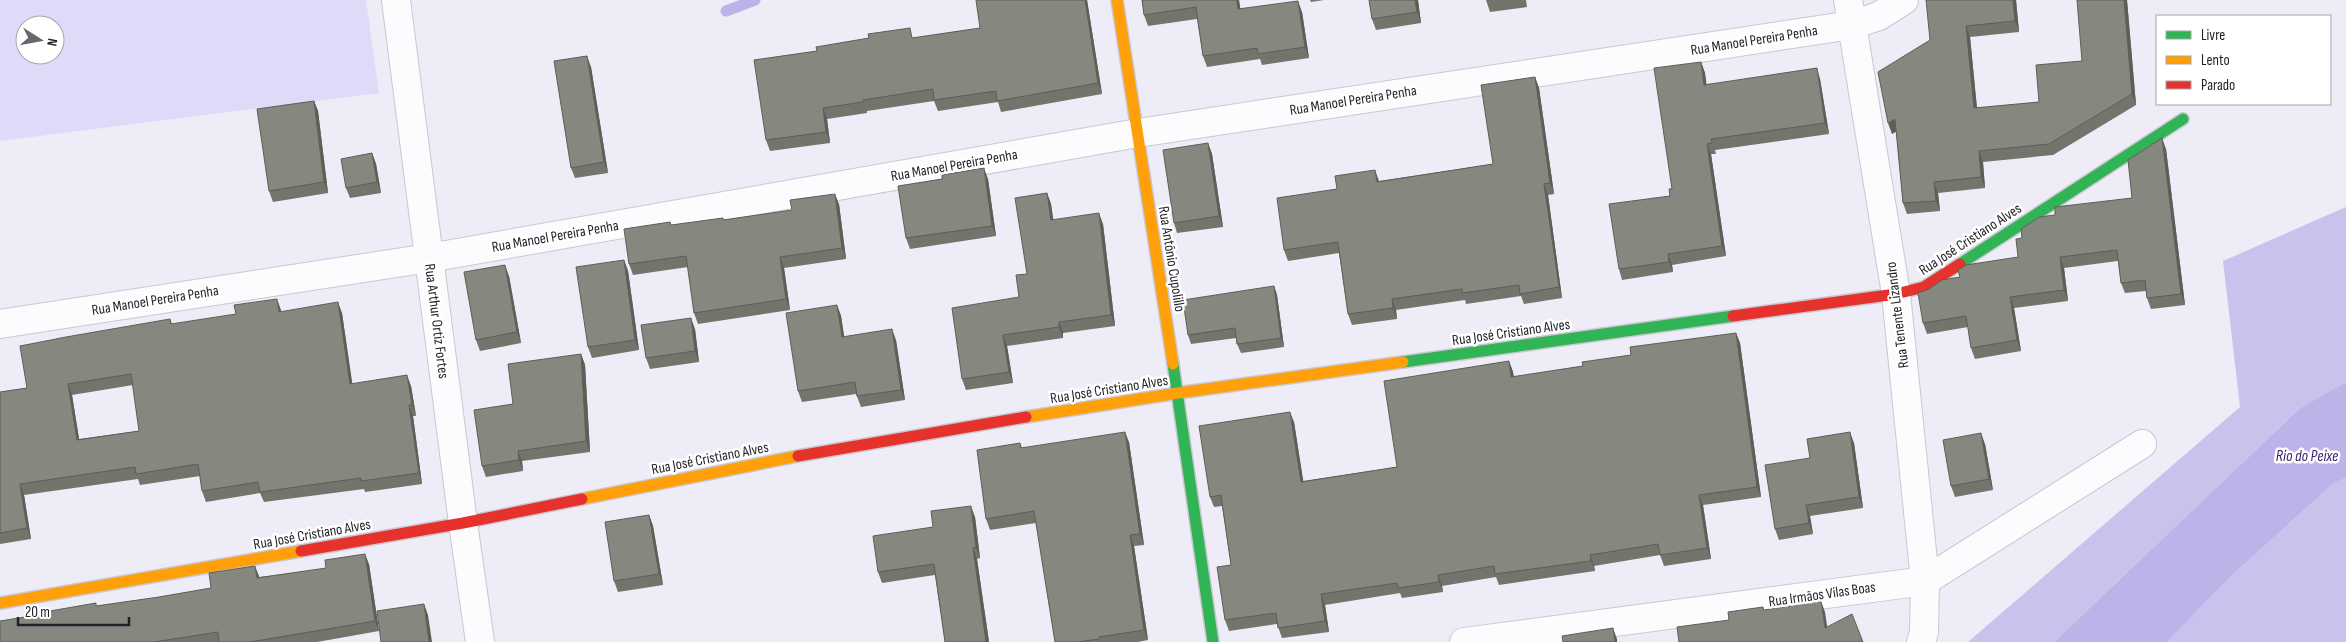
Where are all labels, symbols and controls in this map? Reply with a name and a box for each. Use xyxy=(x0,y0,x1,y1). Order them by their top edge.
north arrow xyxy=(15,15,65,65)
legend xyxy=(2156,15,2331,105)
street label: Rua Manoel Pereira Penha xyxy=(1689,21,1819,60)
text: Livre xyxy=(2201,26,2225,45)
text: N xyxy=(43,37,61,48)
text: Lento xyxy=(2201,51,2230,70)
text: Parado xyxy=(2201,76,2235,95)
street label: Rua Manoel Pereira Penha xyxy=(1288,81,1418,120)
street label: Rua Manoel Pereira Penha xyxy=(889,145,1019,186)
street label: Rua José Cristiano Alves xyxy=(1915,199,2025,280)
street label: Rua Antônio Cupolillo xyxy=(1154,205,1189,313)
street label: Rua Manoel Pereira Penha xyxy=(490,216,620,257)
street label: Rua Tenente Lizandro xyxy=(1882,261,1913,369)
street label: Rua Arthur Ortiz Fortes xyxy=(420,263,453,380)
street label: Rua Manoel Pereira Penha xyxy=(90,281,220,320)
street label: Rua José Cristiano Alves xyxy=(1451,315,1571,350)
street label: Rua José Cristiano Alves xyxy=(1049,371,1169,408)
street label: Rua José Cristiano Alves xyxy=(650,438,770,479)
water label: Rio do Peixe xyxy=(2276,447,2338,466)
street label: Rua José Cristiano Alves xyxy=(252,515,372,554)
street label: Rua Irmãos Vilas Boas xyxy=(1767,578,1877,611)
scale bar xyxy=(18,594,129,626)
text: 20 m xyxy=(25,603,50,622)

